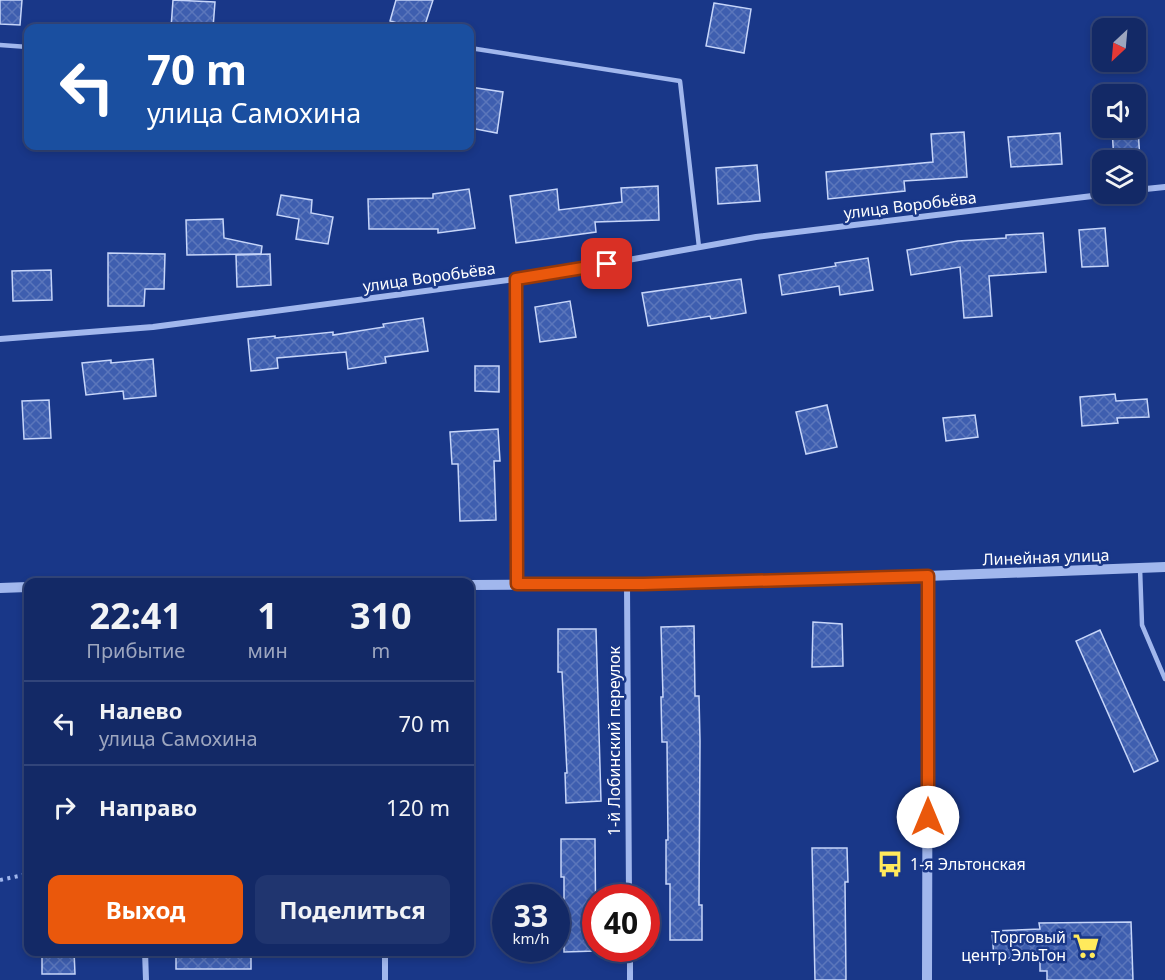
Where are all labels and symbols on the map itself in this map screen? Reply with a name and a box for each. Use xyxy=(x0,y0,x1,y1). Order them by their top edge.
north arrow xyxy=(1092,18,1146,72)
street label: улица Воробьёва xyxy=(842,186,978,224)
pin xyxy=(581,238,632,289)
street label: улица Воробьёва xyxy=(361,257,497,297)
street label: Линейная улица xyxy=(982,544,1110,570)
street label: 1-й Лобинский переулок xyxy=(603,645,625,836)
position arrow xyxy=(896,785,960,849)
bus stop icon: 1-я Эльтонская xyxy=(875,849,905,879)
place label: 1-я Эльтонская xyxy=(910,853,1026,875)
speed limit sign: 40 xyxy=(582,884,660,962)
place label: Торговый центр ЭльТон xyxy=(961,926,1066,966)
supermarket icon: Торговый центр ЭльТон xyxy=(1071,931,1101,961)

